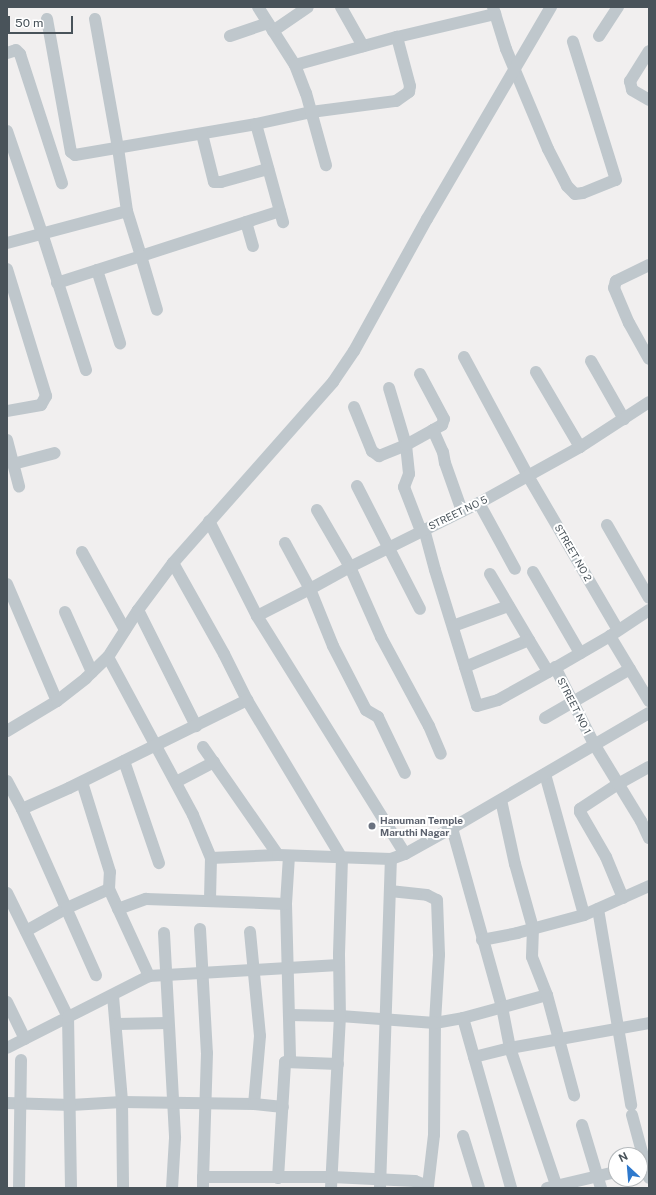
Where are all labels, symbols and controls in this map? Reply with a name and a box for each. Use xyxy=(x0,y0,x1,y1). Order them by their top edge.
scale bar xyxy=(10,8,75,34)
text: 50 m xyxy=(15,16,43,30)
street label: STREET NO 5 xyxy=(427,494,489,532)
street label: STREET NO 2 xyxy=(552,522,594,584)
street label: STREET NO 1 xyxy=(555,676,593,736)
place label: Hanuman Temple Maruthi Nagar xyxy=(380,814,463,838)
marker: Hanuman Temple Maruthi Nagar xyxy=(367,821,377,831)
north arrow xyxy=(608,1147,648,1187)
text: N xyxy=(617,1150,630,1164)

